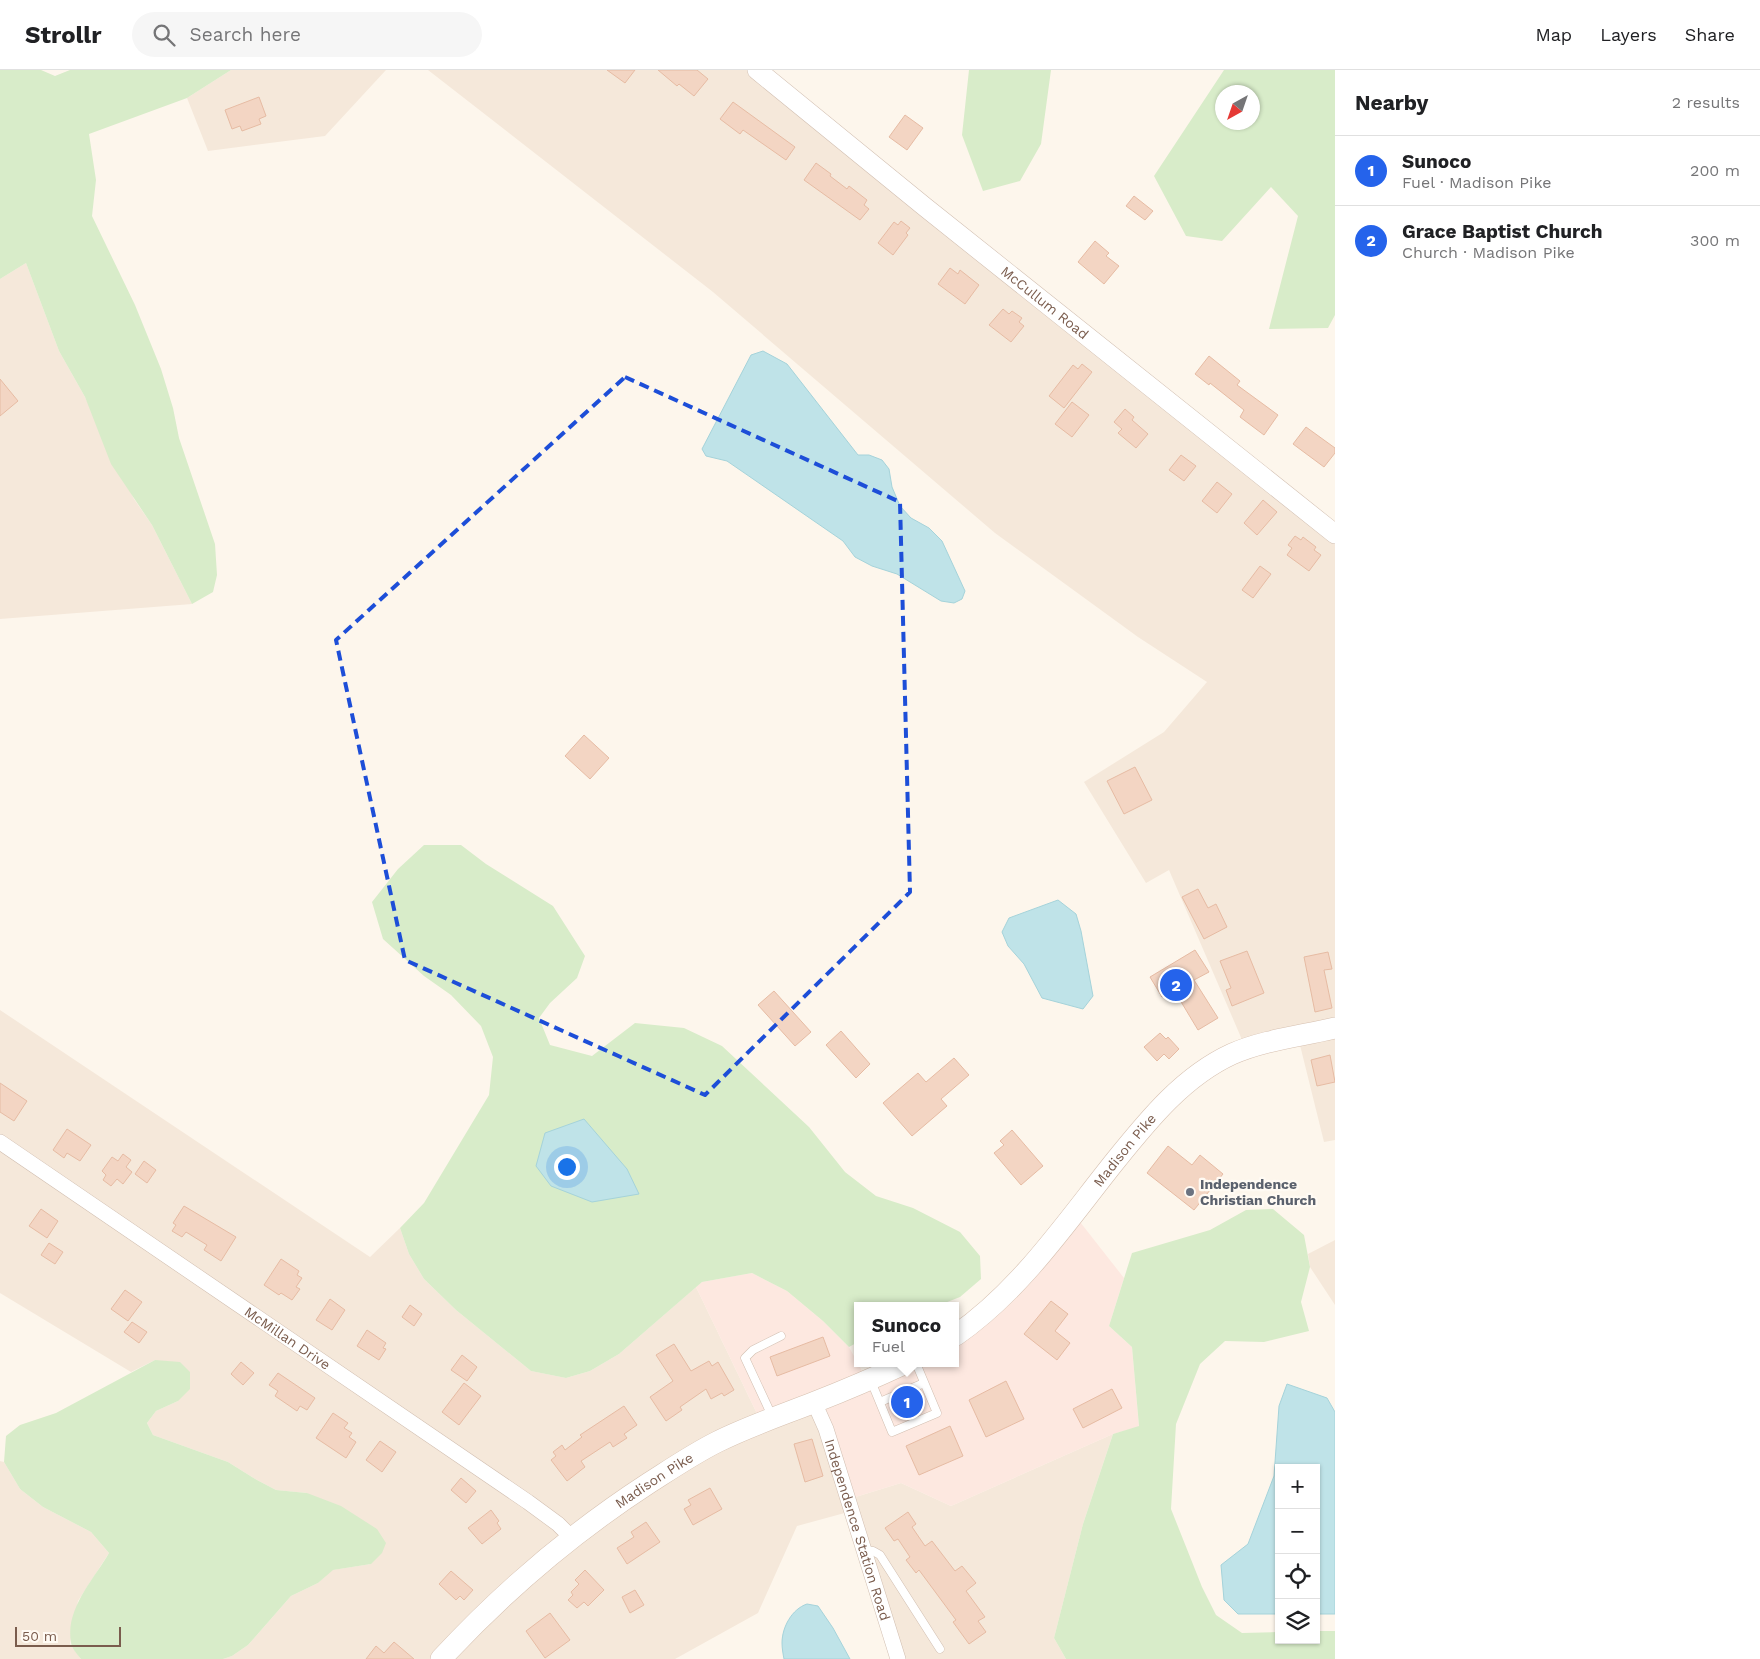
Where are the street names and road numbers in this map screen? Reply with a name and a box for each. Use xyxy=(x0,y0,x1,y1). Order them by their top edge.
street label: McCullum Road xyxy=(998,263,1092,342)
street label: Madison Pike xyxy=(1090,1110,1159,1190)
street label: McMillan Drive xyxy=(242,1303,333,1373)
street label: Independence Station Road xyxy=(822,1437,893,1622)
street label: Madison Pike xyxy=(612,1449,696,1511)

